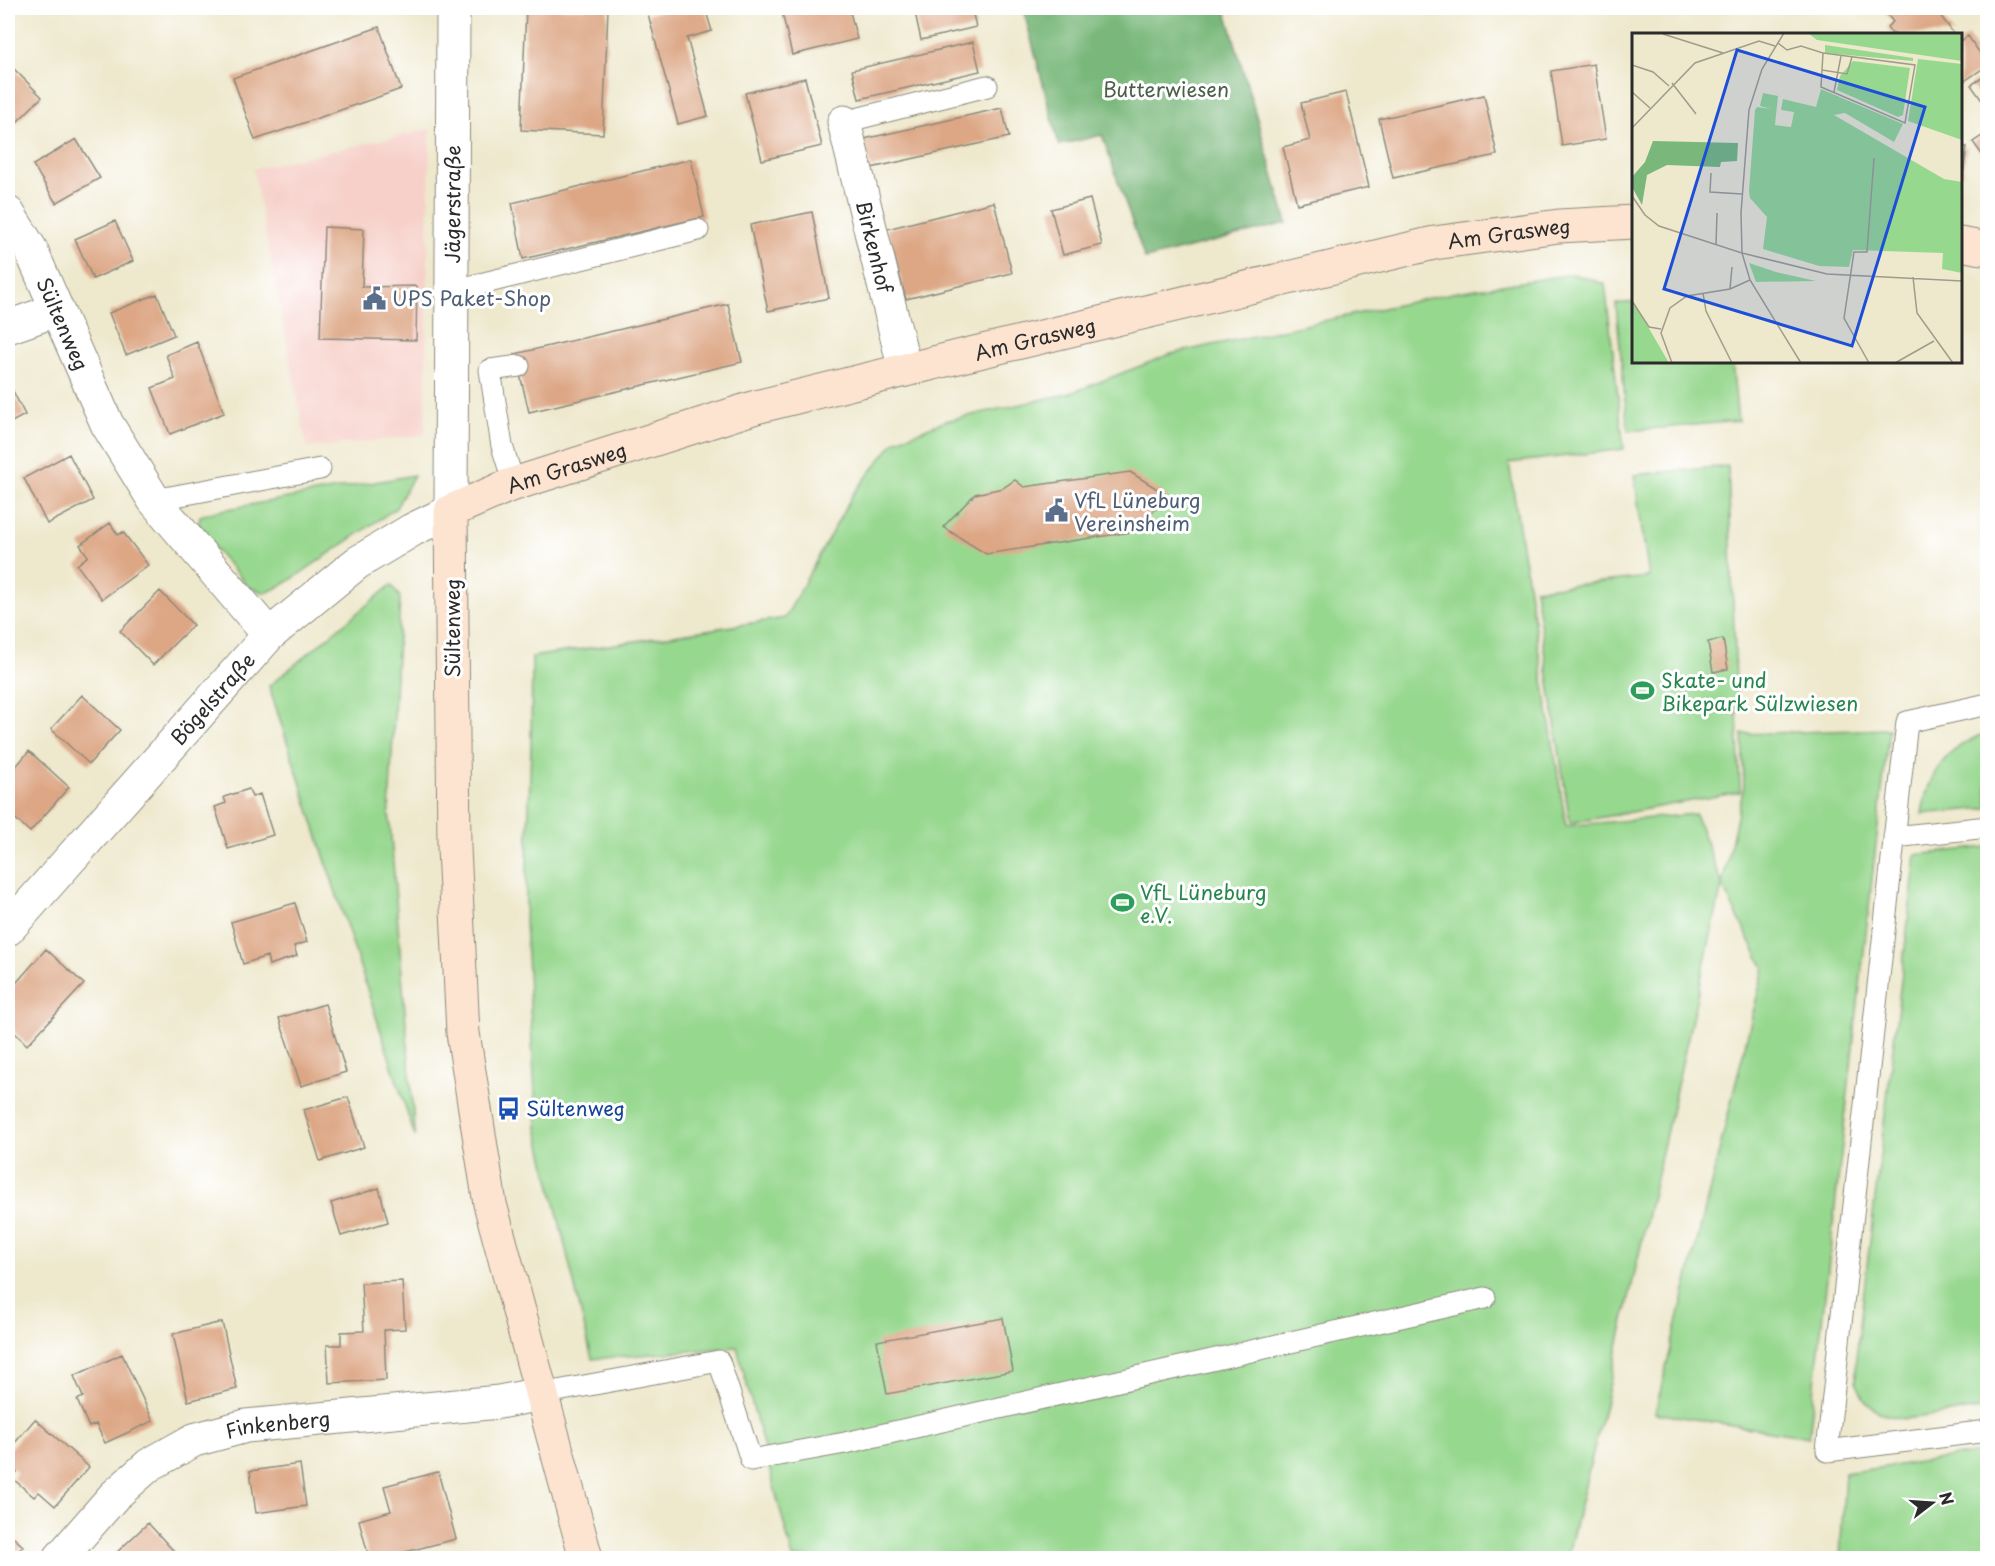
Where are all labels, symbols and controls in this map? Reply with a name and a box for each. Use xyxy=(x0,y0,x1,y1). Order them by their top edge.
inset map xyxy=(1632,33,1962,363)
park label: Butterwiesen xyxy=(1103,74,1229,104)
street label: Jägerstraße xyxy=(437,145,467,264)
street label: Birkenhof xyxy=(849,197,901,297)
street label: Am Grasweg xyxy=(1446,210,1571,256)
street label: Sültenweg xyxy=(30,272,97,375)
place label: UPS Paket-Shop xyxy=(392,283,551,313)
public building icon: UPS Paket-Shop xyxy=(361,285,387,311)
street label: Am Grasweg xyxy=(971,309,1099,367)
street label: Am Grasweg xyxy=(503,434,630,500)
place label: VfL Lüneburg Vereinsheim xyxy=(1074,485,1201,538)
public building icon: VfL Lüneburg Vereinsheim xyxy=(1043,498,1069,524)
street label: Sültenweg xyxy=(437,579,467,677)
street label: Bögelstraße xyxy=(163,646,262,751)
place label: Skate- und Bikepark Sülzwiesen xyxy=(1661,665,1858,718)
sports icon: Skate- und Bikepark Sülzwiesen xyxy=(1630,678,1656,704)
place label: VfL Lüneburg e.V. xyxy=(1140,877,1267,930)
sports icon: VfL Lüneburg e.V. xyxy=(1109,890,1135,916)
place label: Sültenweg xyxy=(526,1093,625,1123)
bus stop icon: Sültenweg xyxy=(495,1095,521,1121)
street label: Finkenberg xyxy=(222,1403,331,1446)
north arrow xyxy=(1902,1473,1962,1533)
text: N xyxy=(1934,1489,1961,1508)

